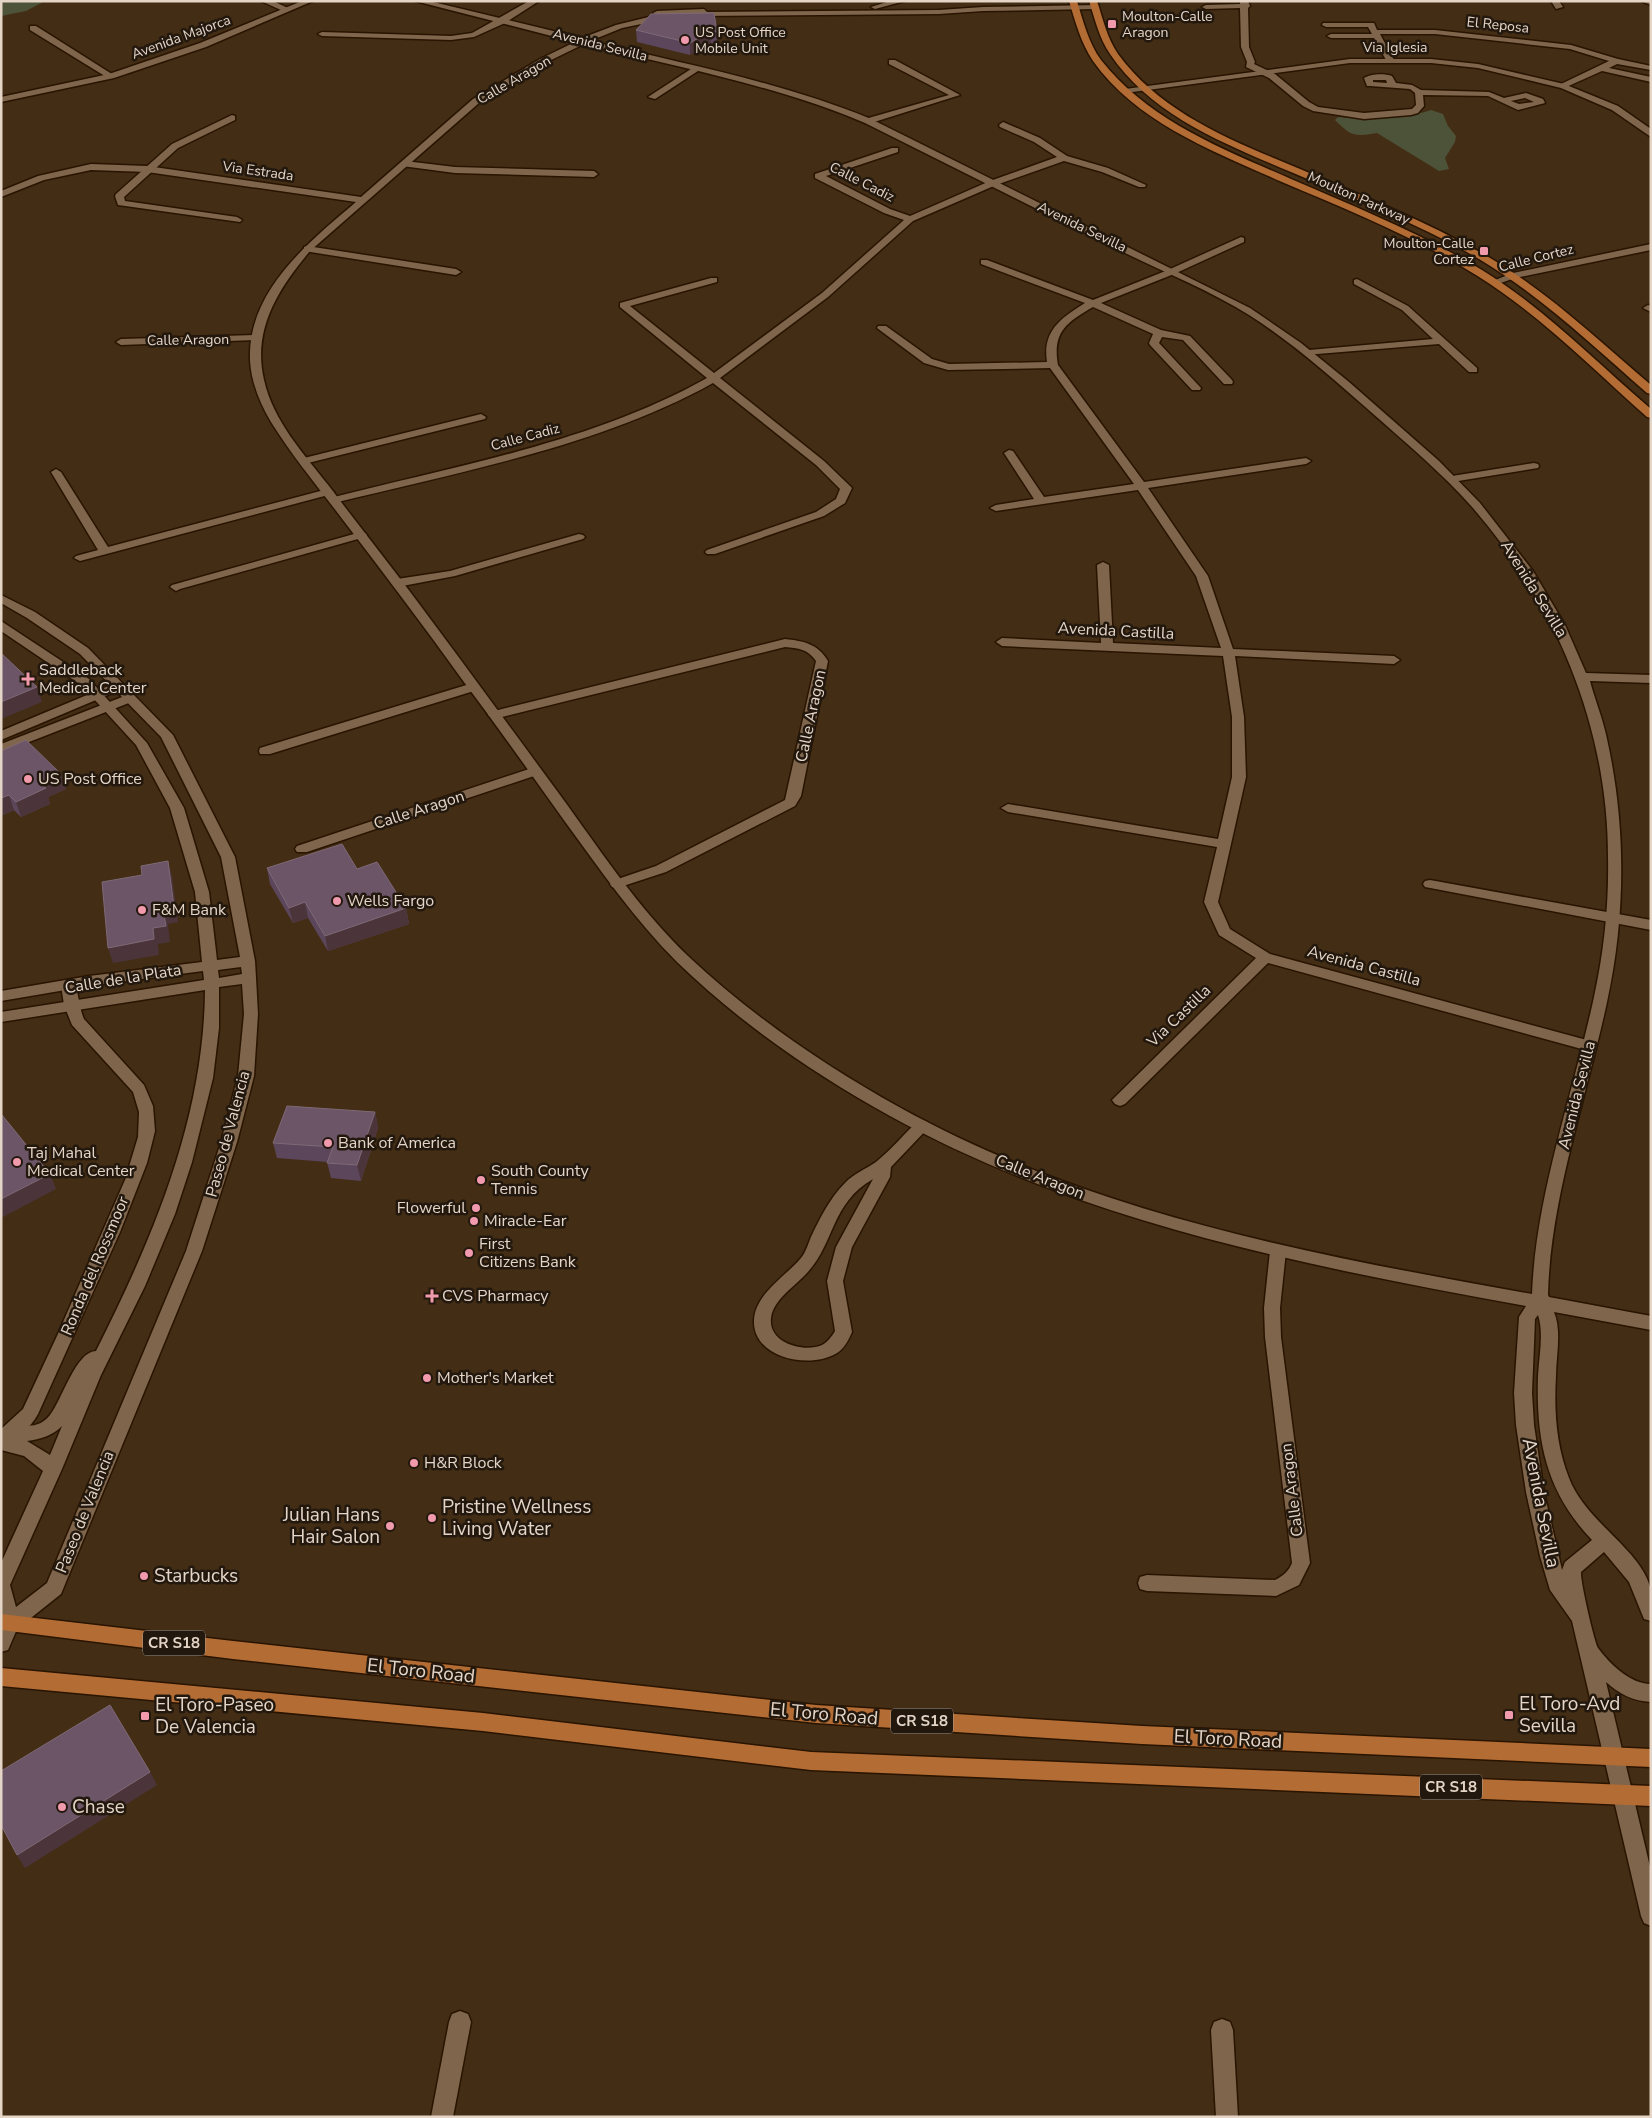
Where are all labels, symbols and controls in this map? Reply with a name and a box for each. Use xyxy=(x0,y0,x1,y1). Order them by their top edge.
place label: Moulton-Calle Aragon xyxy=(1122,7,1212,42)
street label: Avenida Majorca xyxy=(129,10,233,64)
street label: El Reposa xyxy=(1466,12,1530,38)
marker: Moulton-Calle Aragon xyxy=(1106,18,1118,30)
place label: US Post Office Mobile Unit xyxy=(695,23,786,58)
street label: Avenida Sevilla xyxy=(551,24,649,66)
marker: US Post Office Mobile Unit xyxy=(679,34,691,46)
street label: Via Iglesia xyxy=(1362,38,1427,57)
street label: Calle Aragon xyxy=(474,51,554,109)
street label: Via Estrada xyxy=(220,156,295,185)
street label: Calle Cadiz xyxy=(826,158,898,207)
street label: Moulton Parkway xyxy=(1305,167,1414,229)
street label: Avenida Sevilla xyxy=(1034,197,1130,257)
place label: Moulton-Calle Cortez xyxy=(1384,234,1475,269)
street label: Calle Cortez xyxy=(1496,239,1576,276)
marker: Moulton-Calle Cortez xyxy=(1478,245,1490,257)
street label: Calle Aragon xyxy=(147,330,229,350)
street label: Calle Cadiz xyxy=(489,419,562,455)
street label: Avenida Sevilla xyxy=(1495,536,1573,642)
street label: Avenida Castilla xyxy=(1057,617,1175,645)
place label: Saddleback Medical Center xyxy=(39,659,147,699)
street label: Calle Aragon xyxy=(790,668,832,764)
marker: Saddleback Medical Center xyxy=(21,672,35,686)
place label: US Post Office xyxy=(38,768,142,790)
marker: US Post Office xyxy=(22,773,34,785)
street label: Calle Aragon xyxy=(371,785,467,835)
place label: Wells Fargo xyxy=(347,890,434,912)
marker: Wells Fargo xyxy=(331,895,343,907)
place label: F&M Bank xyxy=(152,899,227,921)
marker: F&M Bank xyxy=(136,904,148,916)
street label: Avenida Castilla xyxy=(1305,940,1423,992)
street label: Calle de la Plata xyxy=(63,959,183,999)
street label: Via Castilla xyxy=(1141,980,1216,1053)
street label: Avenida Sevilla xyxy=(1553,1039,1601,1151)
street label: Paseo de Valencia xyxy=(201,1068,255,1200)
place label: Bank of America xyxy=(338,1132,456,1154)
marker: Bank of America xyxy=(322,1137,334,1149)
place label: Taj Mahal Medical Center xyxy=(27,1142,135,1182)
street label: Calle Aragon xyxy=(992,1149,1088,1205)
marker: Taj Mahal Medical Center xyxy=(11,1156,23,1168)
place label: South County Tennis xyxy=(491,1160,589,1200)
marker: South County Tennis xyxy=(475,1174,487,1186)
street label: Ronda del Rossmoor xyxy=(56,1193,134,1339)
place label: Flowerful xyxy=(397,1197,466,1219)
marker: Flowerful xyxy=(470,1202,482,1214)
place label: Miracle-Ear xyxy=(484,1210,567,1232)
marker: Miracle-Ear xyxy=(468,1215,480,1227)
place label: First Citizens Bank xyxy=(479,1233,577,1273)
marker: First Citizens Bank xyxy=(463,1247,475,1259)
place label: CVS Pharmacy xyxy=(442,1285,549,1307)
marker: CVS Pharmacy xyxy=(426,1290,438,1302)
place label: Mother's Market xyxy=(437,1367,554,1389)
marker: Mother's Market xyxy=(421,1372,433,1384)
street label: Avenida Sevilla xyxy=(1516,1436,1566,1570)
street label: Calle Aragon xyxy=(1275,1442,1309,1538)
street label: Paseo de Valencia xyxy=(50,1448,120,1576)
place label: H&R Block xyxy=(424,1452,503,1474)
marker: H&R Block xyxy=(408,1457,420,1469)
place label: Pristine Wellness Living Water xyxy=(442,1494,591,1542)
place label: Julian Hans Hair Salon xyxy=(282,1502,380,1550)
marker: Pristine Wellness Living Water xyxy=(426,1512,438,1524)
marker: Julian Hans Hair Salon xyxy=(384,1520,396,1532)
place label: Starbucks xyxy=(154,1563,238,1589)
marker: Starbucks xyxy=(138,1570,150,1582)
road number: CR S18 xyxy=(143,1630,205,1656)
street label: El Toro Road xyxy=(366,1652,476,1690)
place label: El Toro-Avd Sevilla xyxy=(1519,1691,1620,1739)
place label: El Toro-Paseo De Valencia xyxy=(155,1692,274,1740)
street label: El Toro Road xyxy=(769,1696,879,1732)
road number: CR S18 xyxy=(891,1708,953,1734)
marker: El Toro-Avd Sevilla xyxy=(1503,1709,1515,1721)
marker: El Toro-Paseo De Valencia xyxy=(139,1710,151,1722)
street label: El Toro Road xyxy=(1173,1723,1283,1755)
road number: CR S18 xyxy=(1420,1774,1482,1800)
place label: Chase xyxy=(72,1794,125,1820)
marker: Chase xyxy=(56,1801,68,1813)

